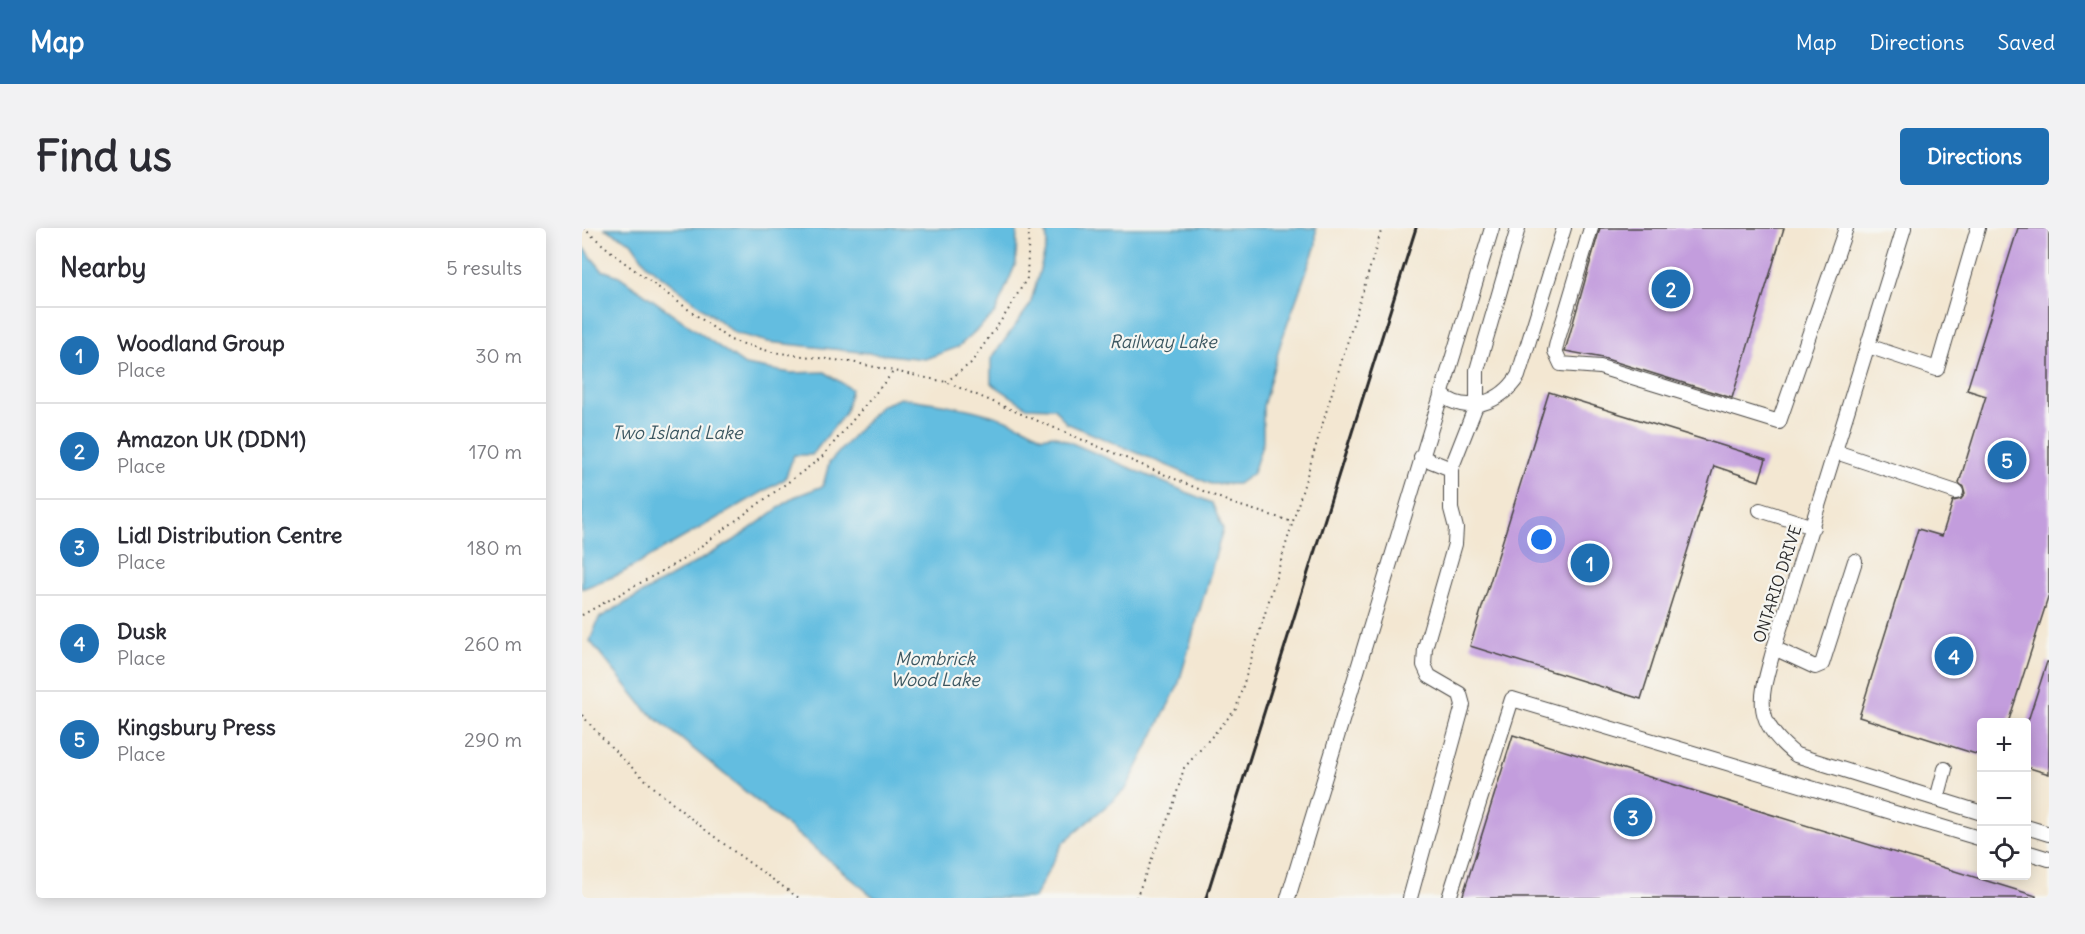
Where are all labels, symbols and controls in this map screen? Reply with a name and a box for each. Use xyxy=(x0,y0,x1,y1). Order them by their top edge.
text: Map xyxy=(30,24,84,60)
text: Map xyxy=(1796,29,1837,56)
text: Directions xyxy=(1870,29,1964,56)
text: Saved xyxy=(1997,29,2055,56)
button: Directions xyxy=(1900,128,2049,185)
text: Find us xyxy=(36,130,172,182)
text: Nearby xyxy=(60,251,146,284)
text: 5 results xyxy=(446,255,522,280)
pin: 2 xyxy=(1652,266,1690,312)
text: Woodland Group xyxy=(117,329,285,357)
water label: Railway Lake xyxy=(1109,330,1218,353)
text: 1 xyxy=(76,343,83,368)
text: 30 m xyxy=(475,343,522,368)
text: Place xyxy=(117,357,165,382)
water label: Two Island Lake xyxy=(611,421,744,444)
text: Amazon UK (DDN1) xyxy=(117,425,306,453)
pin: 5 xyxy=(1988,438,2026,482)
text: 2 xyxy=(74,439,85,464)
text: 170 m xyxy=(469,439,522,464)
text: Place xyxy=(117,453,165,478)
text: Lidl Distribution Centre xyxy=(117,521,342,549)
street label: ONTARIO DRIVE xyxy=(1749,523,1805,645)
your location xyxy=(1527,525,1556,554)
text: 3 xyxy=(74,535,85,560)
text: 180 m xyxy=(467,535,522,560)
pin: 1 xyxy=(1570,540,1610,586)
text: Place xyxy=(117,549,165,574)
text: Dusk xyxy=(117,617,167,645)
text: 4 xyxy=(74,631,85,656)
text: 260 m xyxy=(464,631,522,656)
pin: 4 xyxy=(1934,634,1974,678)
text: Place xyxy=(117,645,165,670)
water label: Mombrick Wood Lake xyxy=(890,647,981,691)
text: Kingsbury Press xyxy=(117,713,276,741)
map controls xyxy=(1977,718,2031,880)
button: + xyxy=(1977,718,2031,772)
text: 5 xyxy=(74,727,85,752)
text: 290 m xyxy=(464,727,522,752)
text: Place xyxy=(117,741,165,766)
button: − xyxy=(1977,772,2031,826)
pin: 3 xyxy=(1614,794,1652,840)
button: locate xyxy=(1977,826,2031,880)

